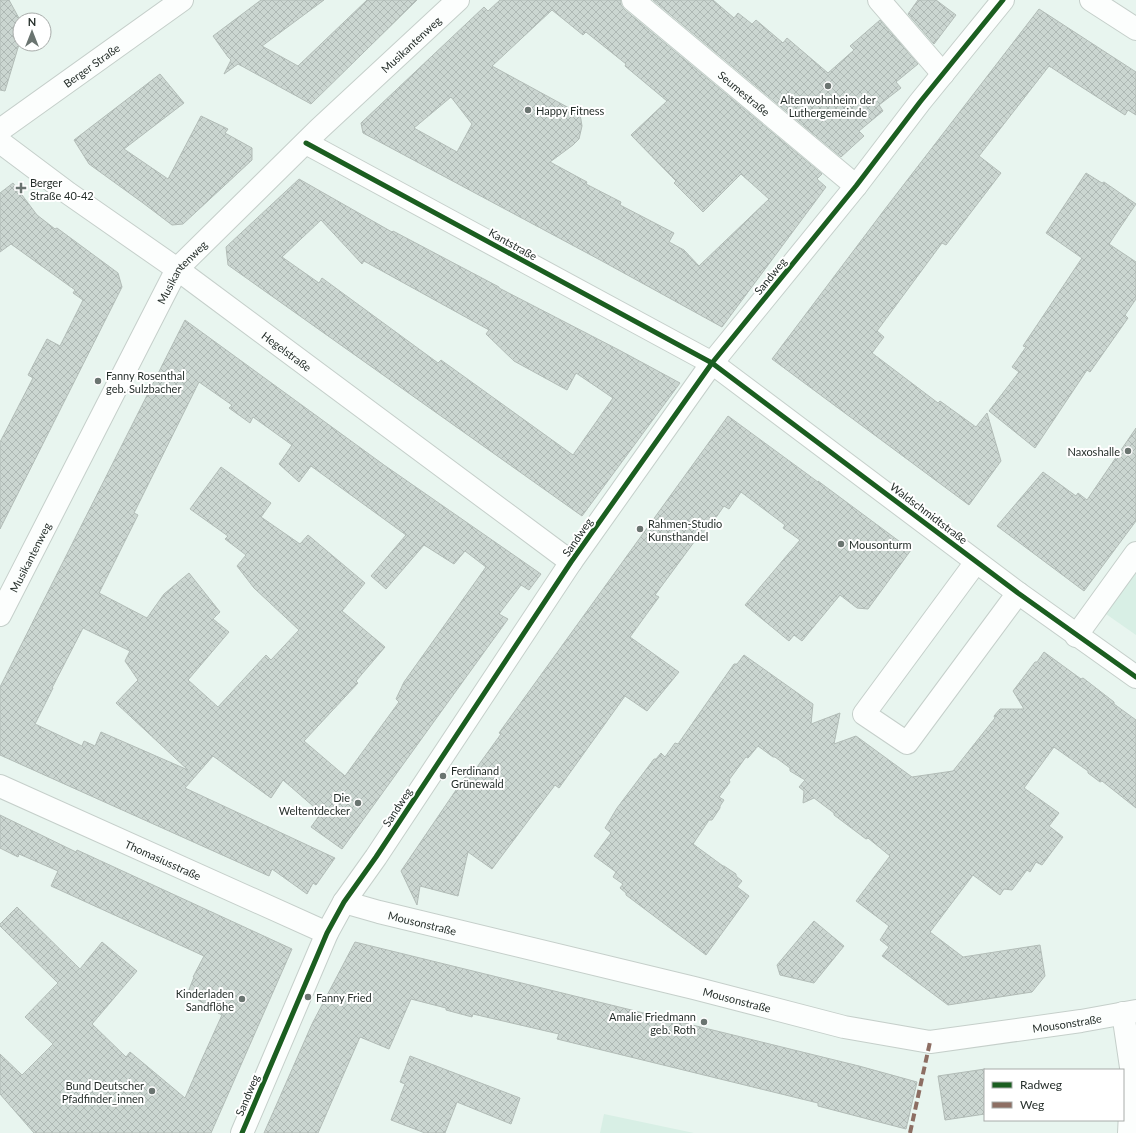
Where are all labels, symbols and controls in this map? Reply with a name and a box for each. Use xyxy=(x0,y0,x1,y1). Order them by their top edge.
north arrow xyxy=(12,12,52,52)
street label: Musikantenweg xyxy=(378,13,443,75)
text: N xyxy=(28,15,36,28)
street label: Berger Straße xyxy=(60,40,122,89)
street label: Seumestraße xyxy=(716,68,773,118)
marker: Altenwohnheim der Luthergemeinde xyxy=(823,81,833,91)
place label: Altenwohnheim der Luthergemeinde xyxy=(780,93,876,119)
place label: Happy Fitness xyxy=(536,104,605,117)
marker: Happy Fitness xyxy=(523,105,533,115)
place label: Berger Straße 40-42 xyxy=(30,176,94,202)
marker: Berger Straße 40-42 xyxy=(15,182,27,194)
street label: Kantstraße xyxy=(487,225,539,263)
street label: Musikantenweg xyxy=(154,237,209,306)
street label: Sandweg xyxy=(751,255,789,297)
street label: Hegelstraße xyxy=(260,328,314,374)
place label: Fanny Rosenthal geb. Sulzbacher xyxy=(106,369,185,395)
marker: Fanny Rosenthal geb. Sulzbacher xyxy=(93,376,103,386)
place label: Naxoshalle xyxy=(1067,445,1120,458)
marker: Naxoshalle xyxy=(1123,446,1133,456)
street label: Waldschmidtstraße xyxy=(888,480,970,546)
street label: Sandweg xyxy=(559,515,595,559)
place label: Rahmen-Studio Kunsthandel xyxy=(648,517,722,543)
street label: Musikantenweg xyxy=(6,520,53,594)
marker: Rahmen-Studio Kunsthandel xyxy=(635,524,645,534)
place label: Mousonturm xyxy=(849,538,912,551)
marker: Mousonturm xyxy=(836,539,846,549)
place label: Ferdinand Grünewald xyxy=(451,764,504,790)
marker: Ferdinand Grünewald xyxy=(438,771,448,781)
street label: Sandweg xyxy=(380,785,415,829)
place label: Die Weltentdecker xyxy=(279,791,350,817)
marker: Die Weltentdecker xyxy=(353,798,363,808)
street label: Thomasiusstraße xyxy=(123,837,203,882)
street label: Mousonstraße xyxy=(387,908,458,937)
street label: Mousonstraße xyxy=(702,984,773,1014)
place label: Kinderladen Sandflöhe xyxy=(176,987,234,1013)
place label: Fanny Fried xyxy=(316,991,372,1004)
marker: Fanny Fried xyxy=(303,992,313,1002)
marker: Kinderladen Sandflöhe xyxy=(237,994,247,1004)
place label: Amalie Friedmann geb. Roth xyxy=(609,1010,696,1036)
street label: Mousonstraße xyxy=(1031,1011,1103,1034)
marker: Amalie Friedmann geb. Roth xyxy=(699,1017,709,1027)
legend xyxy=(984,1069,1124,1121)
street label: Sandweg xyxy=(232,1072,262,1118)
text: Radweg xyxy=(1020,1077,1062,1092)
place label: Bund Deutscher Pfadfinder_innen xyxy=(62,1079,144,1105)
marker: Bund Deutscher Pfadfinder_innen xyxy=(147,1086,157,1096)
text: Weg xyxy=(1020,1097,1044,1112)

